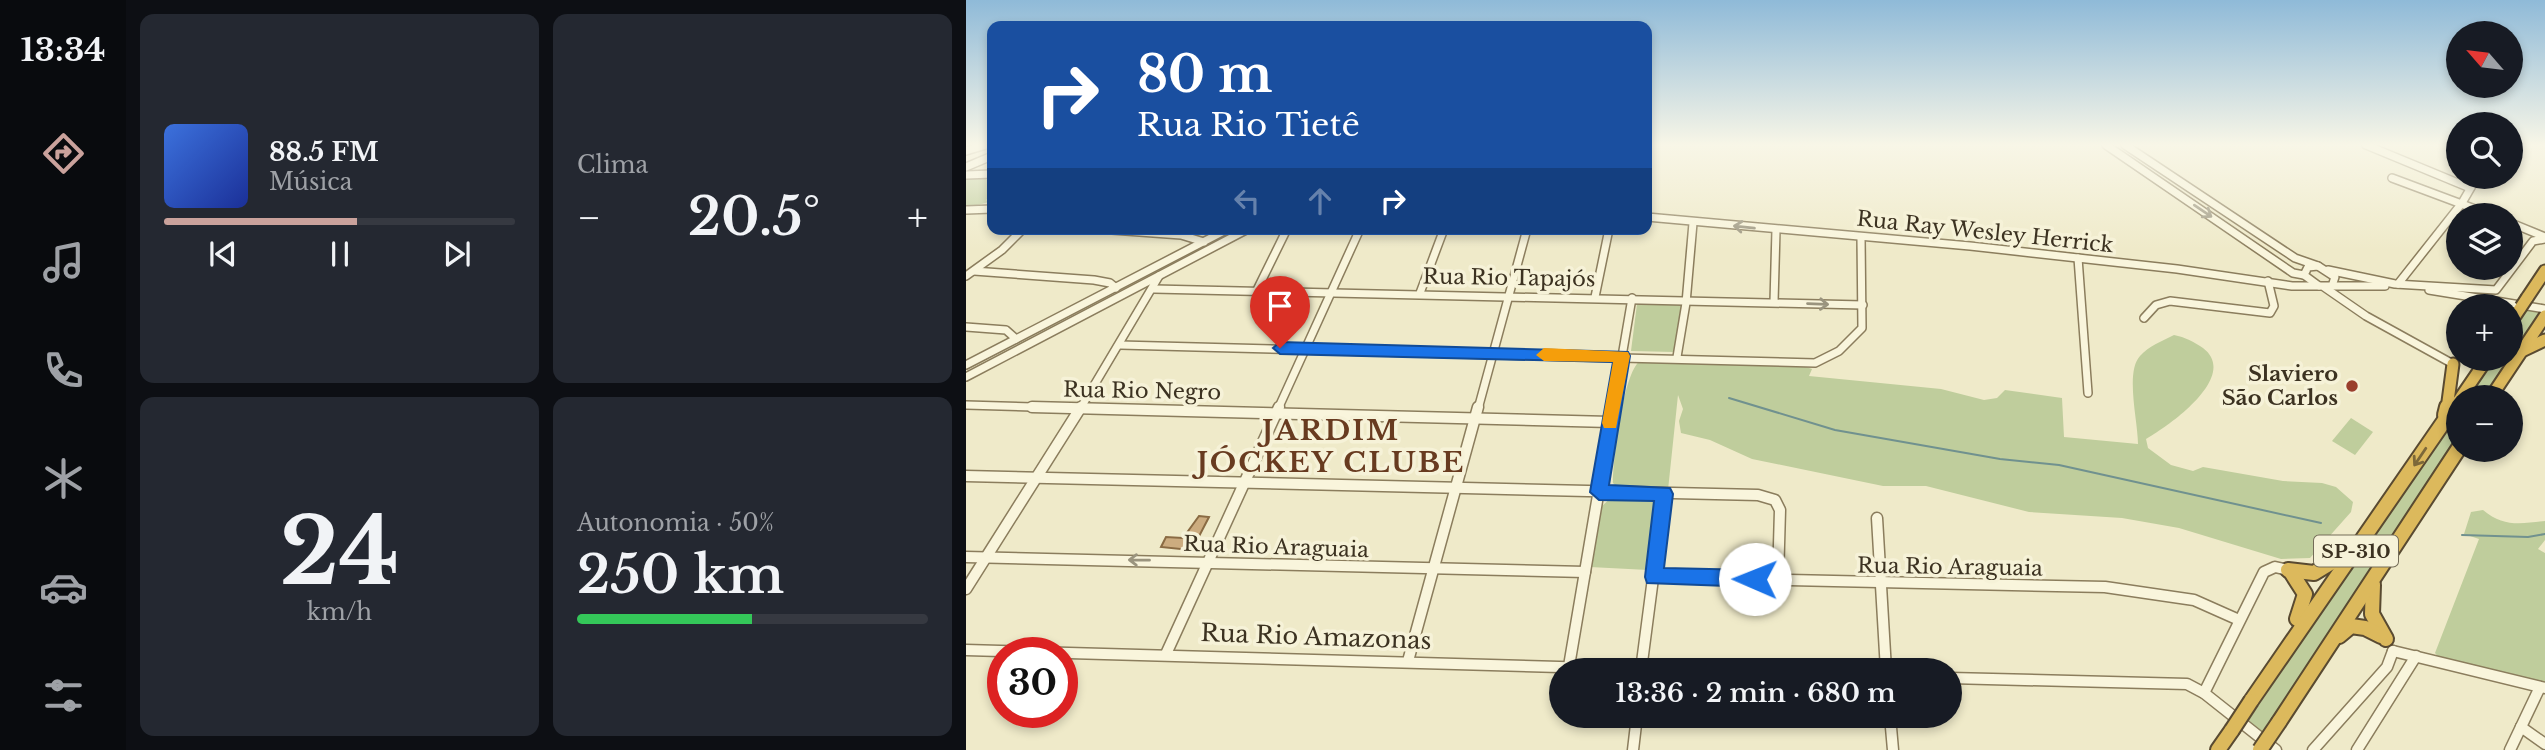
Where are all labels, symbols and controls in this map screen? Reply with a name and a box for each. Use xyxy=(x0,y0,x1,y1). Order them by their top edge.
north arrow xyxy=(2446,21,2524,98)
map controls xyxy=(2446,21,2523,462)
text: 13:34 xyxy=(20,30,106,70)
text: 80 m xyxy=(1137,44,1272,105)
icon: right xyxy=(1022,49,1113,140)
text: Rua Rio Tietê xyxy=(1137,105,1360,145)
button: search xyxy=(2446,112,2523,189)
icon: directions xyxy=(39,129,88,178)
text: 88.5 FM xyxy=(269,136,379,168)
text: Clima xyxy=(577,151,648,179)
text: Música xyxy=(269,168,352,196)
icon: left xyxy=(1228,182,1266,220)
icon: ahead xyxy=(1301,182,1339,220)
icon: right xyxy=(1374,182,1412,220)
text: 20.5° xyxy=(688,185,820,249)
text: − xyxy=(577,194,601,241)
text: + xyxy=(907,194,928,241)
button: layers xyxy=(2446,203,2523,280)
one-way arrow xyxy=(2193,204,2212,218)
street label: Rua Ray Wesley Herrick xyxy=(1855,206,2115,258)
one-way arrow xyxy=(1733,221,1756,234)
icon: previous xyxy=(204,235,242,273)
icon: pause xyxy=(321,235,359,273)
icon: next xyxy=(438,235,476,273)
icon: music xyxy=(39,238,88,287)
street label: Rua Rio Tapajós xyxy=(1422,263,1596,293)
pin xyxy=(1250,276,1310,348)
icon: arrive xyxy=(1261,287,1299,325)
button: + xyxy=(2446,294,2523,371)
one-way arrow xyxy=(1806,297,1829,310)
icon: phone xyxy=(39,346,88,395)
place label: Slaviero São Carlos xyxy=(2222,361,2338,411)
street label: Rua Rio Negro xyxy=(1063,377,1221,405)
marker: Slaviero São Carlos xyxy=(2344,378,2360,394)
button: − xyxy=(2446,385,2523,462)
district label: JARDIM JÓCKEY CLUBE xyxy=(1192,413,1465,480)
one-way arrow xyxy=(2413,446,2427,466)
icon: climate xyxy=(39,454,88,503)
text: 24 xyxy=(280,496,399,609)
text: Autonomia · 50% xyxy=(577,509,774,537)
street label: Rua Rio Araguaia xyxy=(1183,531,1370,563)
road number: SP-310 xyxy=(2314,536,2398,566)
position arrow xyxy=(1718,542,1792,616)
text: 250 km xyxy=(577,543,784,607)
street label: Rua Rio Araguaia xyxy=(1857,552,2043,582)
one-way arrow xyxy=(1127,553,1150,567)
icon: car xyxy=(39,563,88,612)
text: km/h xyxy=(307,598,372,626)
street label: Rua Rio Amazonas xyxy=(1200,618,1432,655)
speed limit sign: 30 xyxy=(987,637,1078,728)
icon: filters xyxy=(39,671,88,720)
text: 13:36 · 2 min · 680 m xyxy=(1615,677,1896,709)

